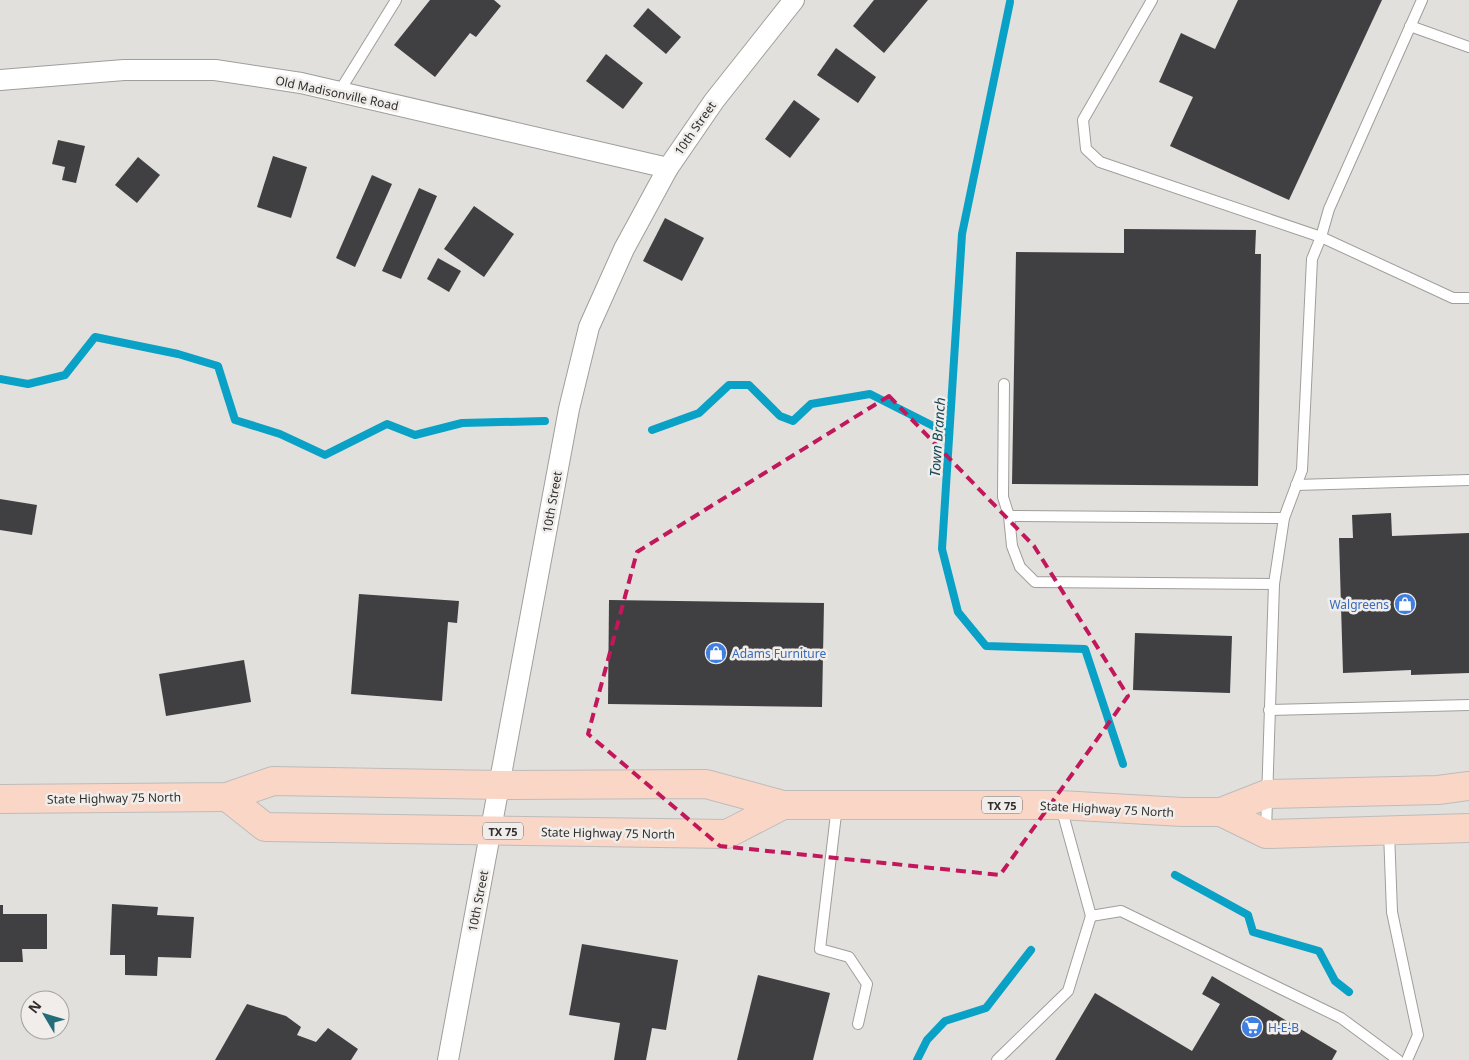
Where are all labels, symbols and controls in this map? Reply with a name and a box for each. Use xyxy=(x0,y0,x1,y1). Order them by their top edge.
street label: Old Madisonville Road xyxy=(274,72,400,114)
street label: 10th Street xyxy=(670,97,720,158)
water label: Town Branch xyxy=(925,397,949,477)
street label: 10th Street xyxy=(538,469,566,534)
shop icon: Walgreens xyxy=(1393,592,1417,616)
place label: Walgreens xyxy=(1329,596,1389,613)
shop icon: Adams Furniture xyxy=(704,641,728,665)
place label: Adams Furniture xyxy=(732,645,826,662)
street label: State Highway 75 North xyxy=(47,788,181,808)
road number: TX 75 xyxy=(982,796,1022,814)
street label: State Highway 75 North xyxy=(1040,797,1174,821)
road number: TX 75 xyxy=(483,822,523,839)
street label: State Highway 75 North xyxy=(541,823,675,843)
street label: 10th Street xyxy=(464,868,492,933)
north arrow xyxy=(20,990,70,1040)
text: N xyxy=(23,996,45,1017)
supermarket icon: H-E-B xyxy=(1240,1015,1264,1039)
place label: H-E-B xyxy=(1268,1019,1299,1036)

